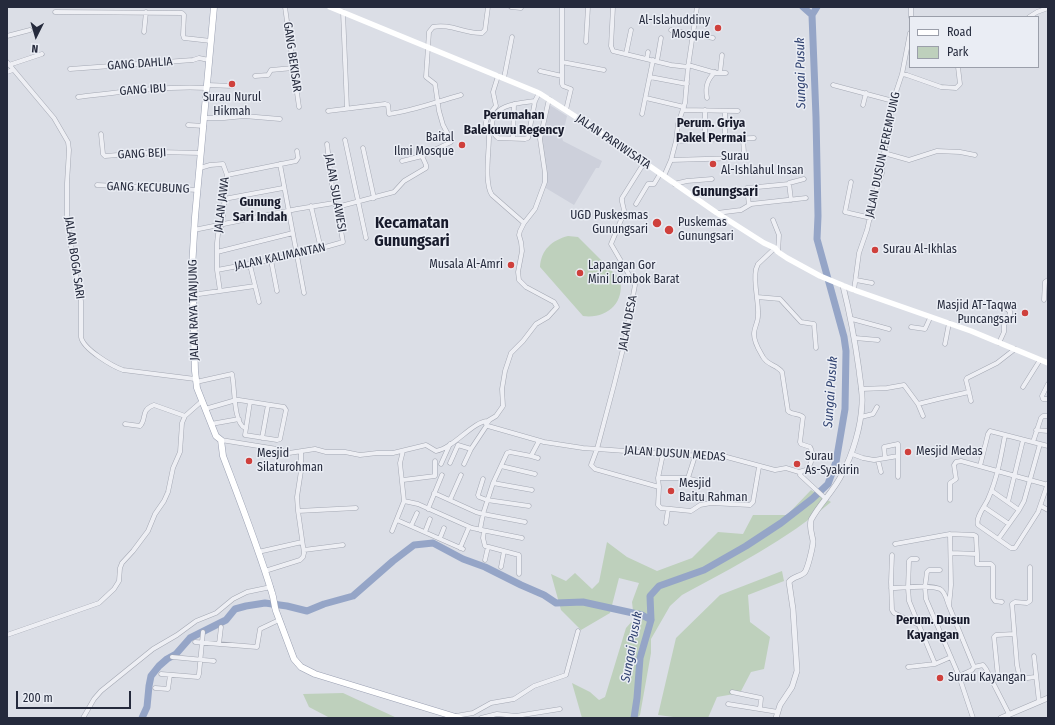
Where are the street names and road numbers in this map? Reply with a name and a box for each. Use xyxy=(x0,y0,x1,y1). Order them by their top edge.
street label: GANG BEKISAR xyxy=(280,21,304,93)
street label: GANG DAHLIA xyxy=(107,55,173,73)
street label: GANG IBU xyxy=(119,81,167,99)
street label: JALAN DUSUN PEREMPUNG xyxy=(863,91,903,219)
street label: JALAN PARIWISATA xyxy=(573,111,653,173)
street label: GANG BEJI xyxy=(117,146,167,162)
street label: JALAN SULAWESI xyxy=(321,153,349,233)
street label: JALAN JAWA xyxy=(211,176,233,234)
street label: GANG KECUBUNG xyxy=(106,179,190,197)
street label: JALAN BOGA SARI xyxy=(61,216,87,300)
street label: JALAN KALIMANTAN xyxy=(233,240,327,274)
street label: JALAN RAYA TANJUNG xyxy=(186,259,202,361)
street label: JALAN DESA xyxy=(616,294,640,352)
street label: JALAN DUSUN MEDAS xyxy=(624,443,726,465)

